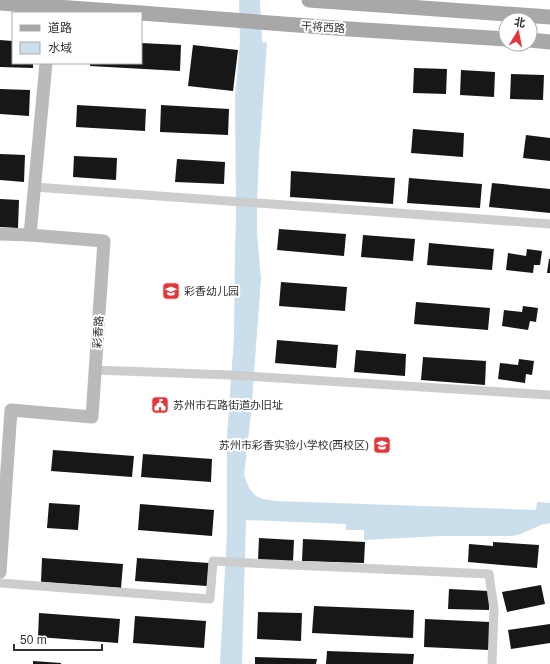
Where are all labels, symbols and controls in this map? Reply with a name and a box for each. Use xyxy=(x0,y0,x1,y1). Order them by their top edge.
legend xyxy=(12,12,142,64)
north arrow xyxy=(498,12,538,52)
text: 北 xyxy=(513,15,526,29)
street label: 干将西路 xyxy=(301,19,345,35)
text: 道路 xyxy=(48,21,72,35)
text: 水域 xyxy=(48,41,72,55)
school or university icon: 彩香幼儿园 xyxy=(161,281,181,301)
place label: 彩香幼儿园 xyxy=(184,285,239,297)
street label: 彩香路 xyxy=(91,315,105,349)
public building icon: 苏州市石路街道办旧址 xyxy=(150,395,170,415)
place label: 苏州市石路街道办旧址 xyxy=(173,399,283,411)
school or university icon: 苏州市彩香实验小学校(西校区) xyxy=(372,435,392,455)
place label: 苏州市彩香实验小学校(西校区) xyxy=(219,439,369,451)
scale bar xyxy=(14,626,102,652)
text: 50 m xyxy=(20,633,47,647)

